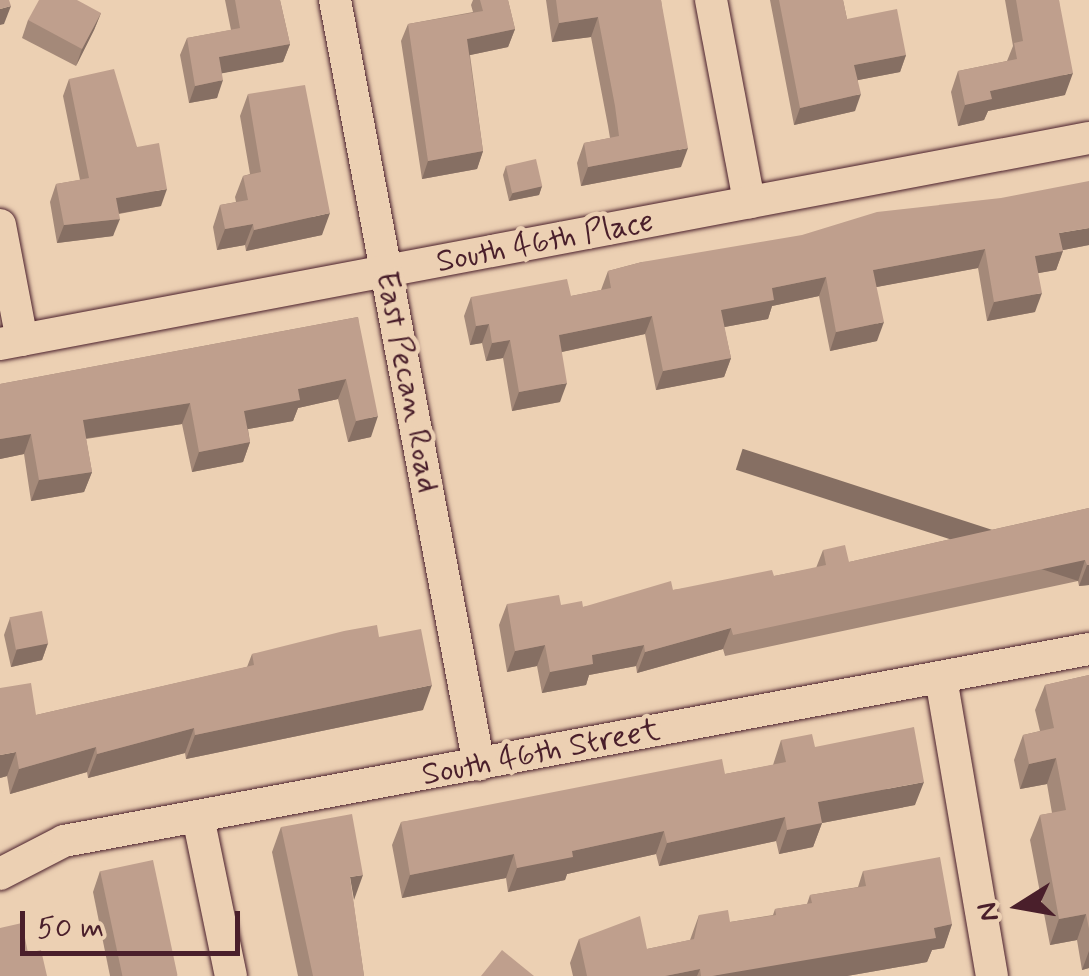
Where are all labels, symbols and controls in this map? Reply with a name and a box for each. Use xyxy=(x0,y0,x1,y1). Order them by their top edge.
street label: South 46th Place xyxy=(433,202,657,282)
street label: East Pecan Road xyxy=(367,268,447,496)
street label: South 46th Street xyxy=(419,711,663,795)
north arrow xyxy=(969,856,1069,956)
scale bar xyxy=(25,891,245,953)
text: N xyxy=(969,899,1009,925)
text: 50 m xyxy=(37,909,104,948)

